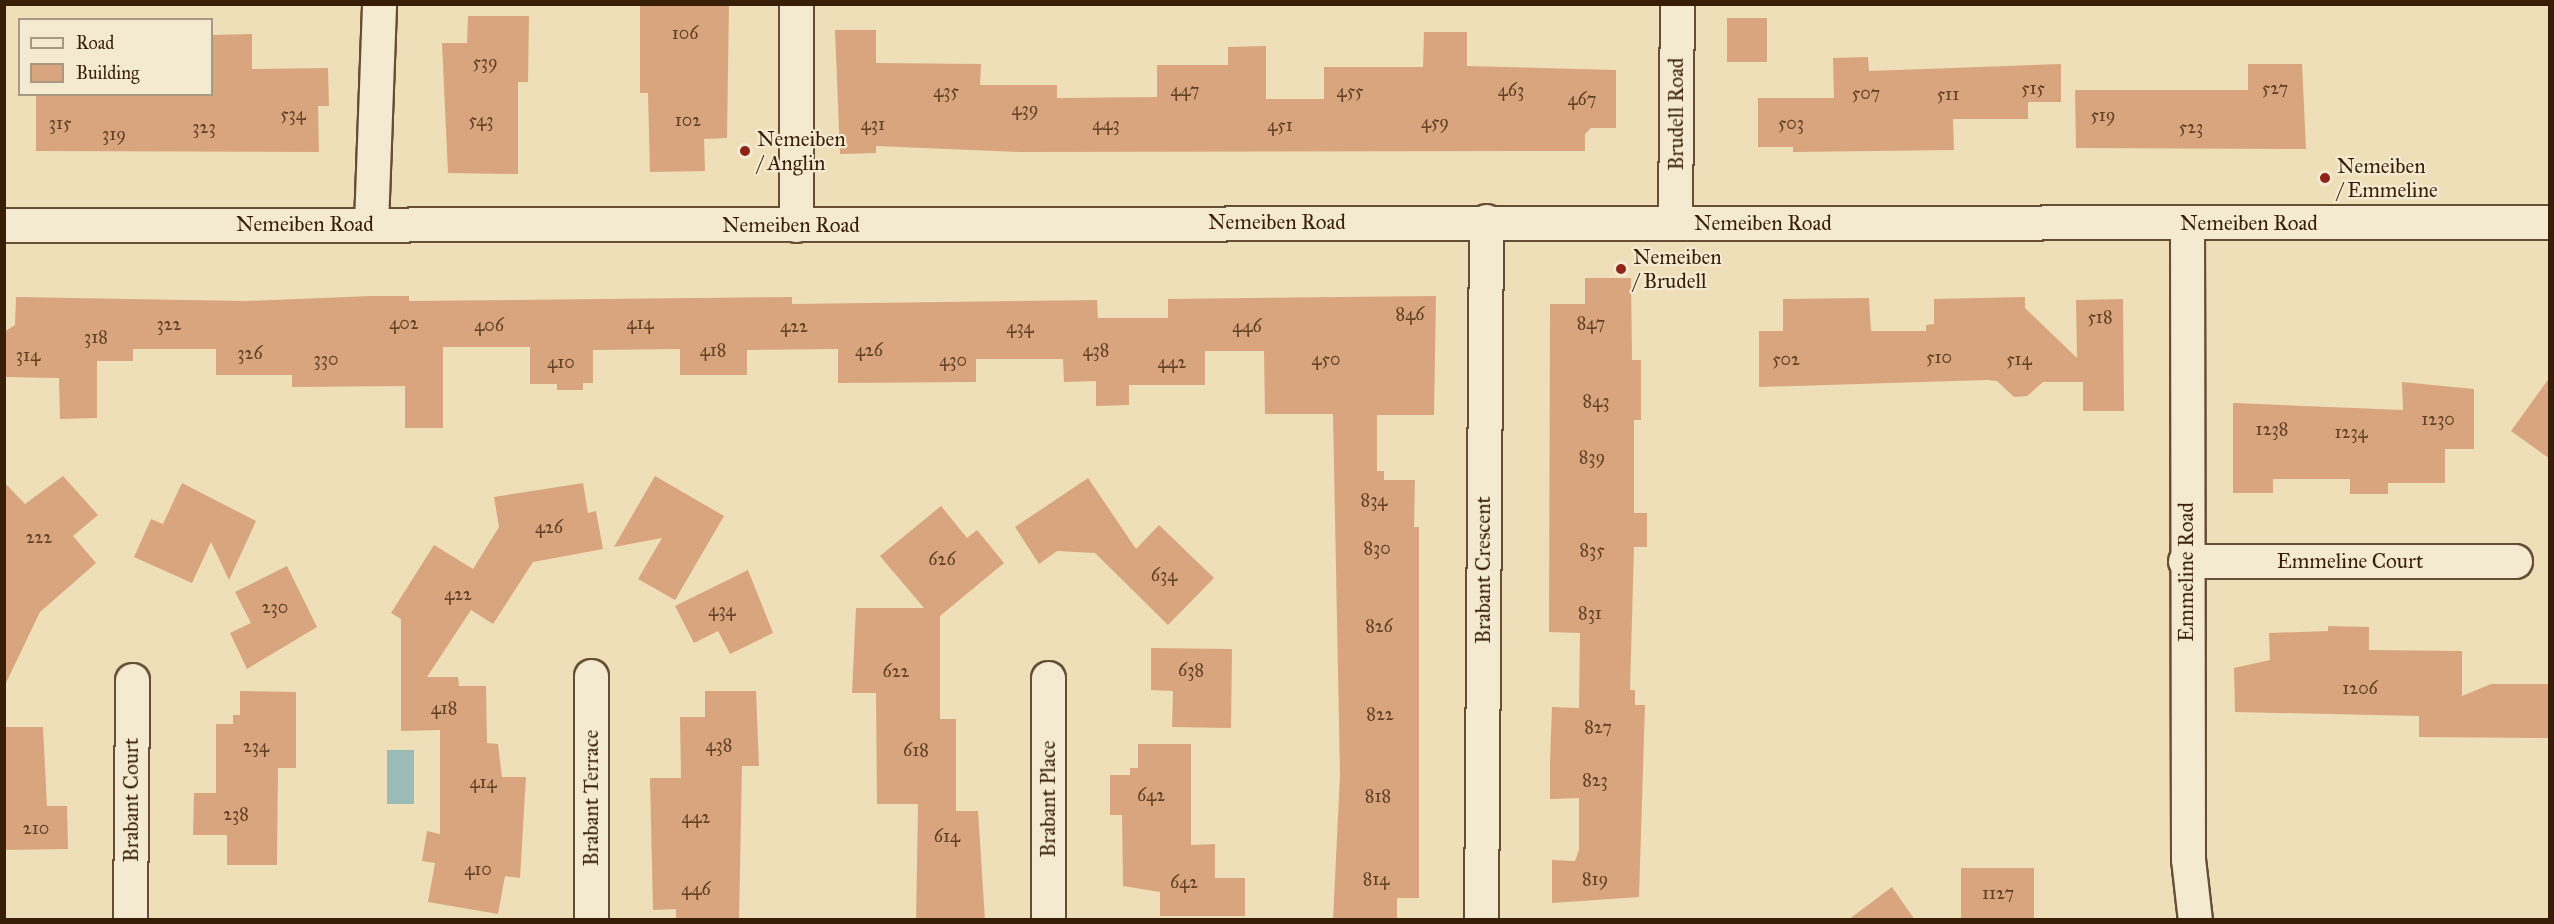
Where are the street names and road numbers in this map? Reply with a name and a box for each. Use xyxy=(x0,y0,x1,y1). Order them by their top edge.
street label: Brudell Road xyxy=(1663,58,1689,170)
street label: Nemeiben Road xyxy=(1208,209,1346,235)
street label: Nemeiben Road xyxy=(1694,210,1832,236)
street label: Nemeiben Road xyxy=(2180,210,2318,236)
street label: Nemeiben Road xyxy=(236,211,374,237)
street label: Nemeiben Road xyxy=(722,212,860,238)
street label: Brabant Crescent xyxy=(1470,496,1496,644)
street label: Emmeline Road xyxy=(2173,502,2199,642)
street label: Emmeline Court xyxy=(2277,548,2423,574)
street label: Brabant Terrace xyxy=(578,730,604,866)
street label: Brabant Court xyxy=(118,738,144,862)
street label: Brabant Place xyxy=(1035,740,1061,858)

